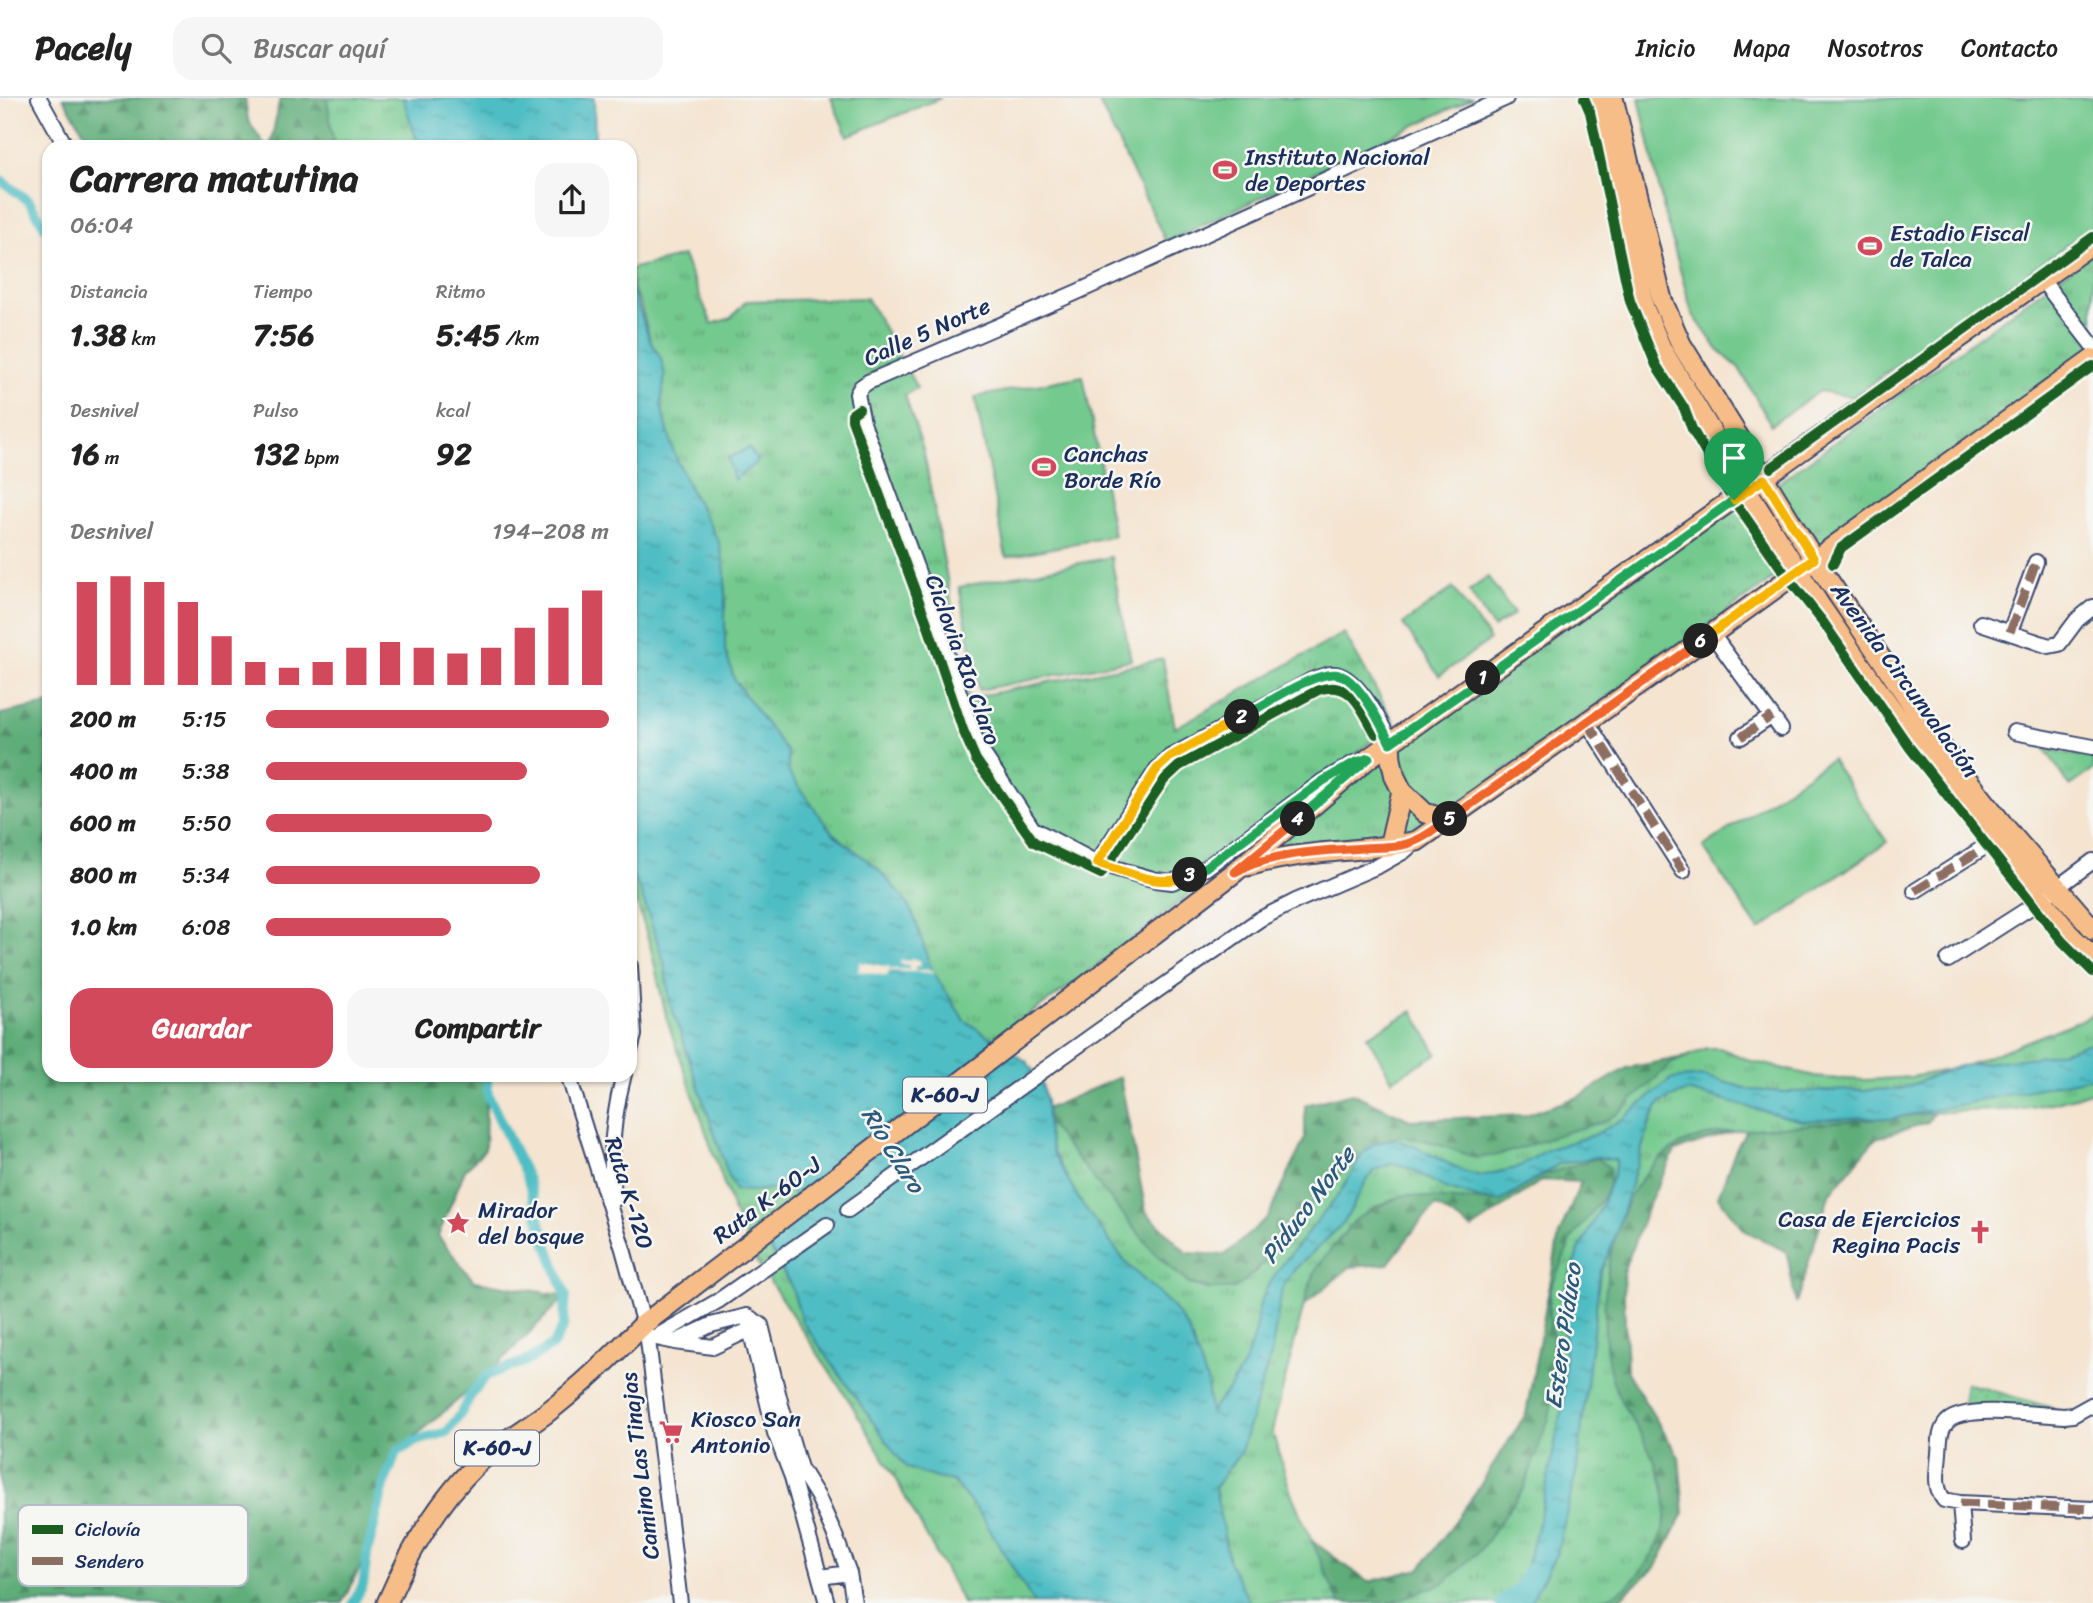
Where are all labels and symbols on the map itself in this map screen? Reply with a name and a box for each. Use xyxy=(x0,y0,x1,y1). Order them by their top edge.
place label: Instituto Nacional de Deportes xyxy=(1244,137,1430,204)
sports icon: Instituto Nacional de Deportes xyxy=(1211,156,1239,184)
place label: Estadio Fiscal de Talca xyxy=(1890,213,2030,280)
sports icon: Estadio Fiscal de Talca xyxy=(1856,232,1884,260)
street label: Calle 5 Norte xyxy=(857,286,997,378)
pin xyxy=(1704,428,1764,500)
place label: Canchas Borde Río xyxy=(1064,434,1161,501)
sports icon: Canchas Borde Río xyxy=(1030,453,1058,481)
street label: Ciclovia RIo Claro xyxy=(913,569,1013,752)
street label: Avenida Circunvalación xyxy=(1819,572,1991,787)
pin: 6 xyxy=(1684,624,1718,658)
pin: 1 xyxy=(1466,660,1500,696)
pin: 2 xyxy=(1224,700,1260,734)
pin: 4 xyxy=(1280,802,1316,836)
pin: 5 xyxy=(1432,802,1468,836)
pin: 3 xyxy=(1172,858,1208,892)
road number: K-60-J xyxy=(903,1077,987,1112)
water label: Río Claro xyxy=(850,1098,937,1203)
street label: Ruta K-120 xyxy=(592,1131,666,1255)
water label: Piduco Norte xyxy=(1250,1135,1368,1273)
street label: Ruta K-60-J xyxy=(704,1145,830,1255)
place label: Mirador del bosque xyxy=(478,1190,585,1257)
place label: Casa de Ejercicios Regina Pacis xyxy=(1778,1199,1960,1266)
place icon: Mirador del bosque xyxy=(444,1209,472,1237)
church icon: Casa de Ejercicios Regina Pacis xyxy=(1966,1218,1994,1246)
water label: Estero Piduco xyxy=(1532,1259,1594,1411)
street label: Camino Las Tinajas xyxy=(608,1370,672,1562)
place label: Kiosco San Antonio xyxy=(690,1399,801,1466)
supermarket icon: Kiosco San Antonio xyxy=(657,1418,685,1446)
road number: K-60-J xyxy=(455,1430,539,1466)
legend xyxy=(18,1505,248,1586)
text: Ciclovía xyxy=(75,1513,141,1546)
text: Sendero xyxy=(75,1545,144,1578)

